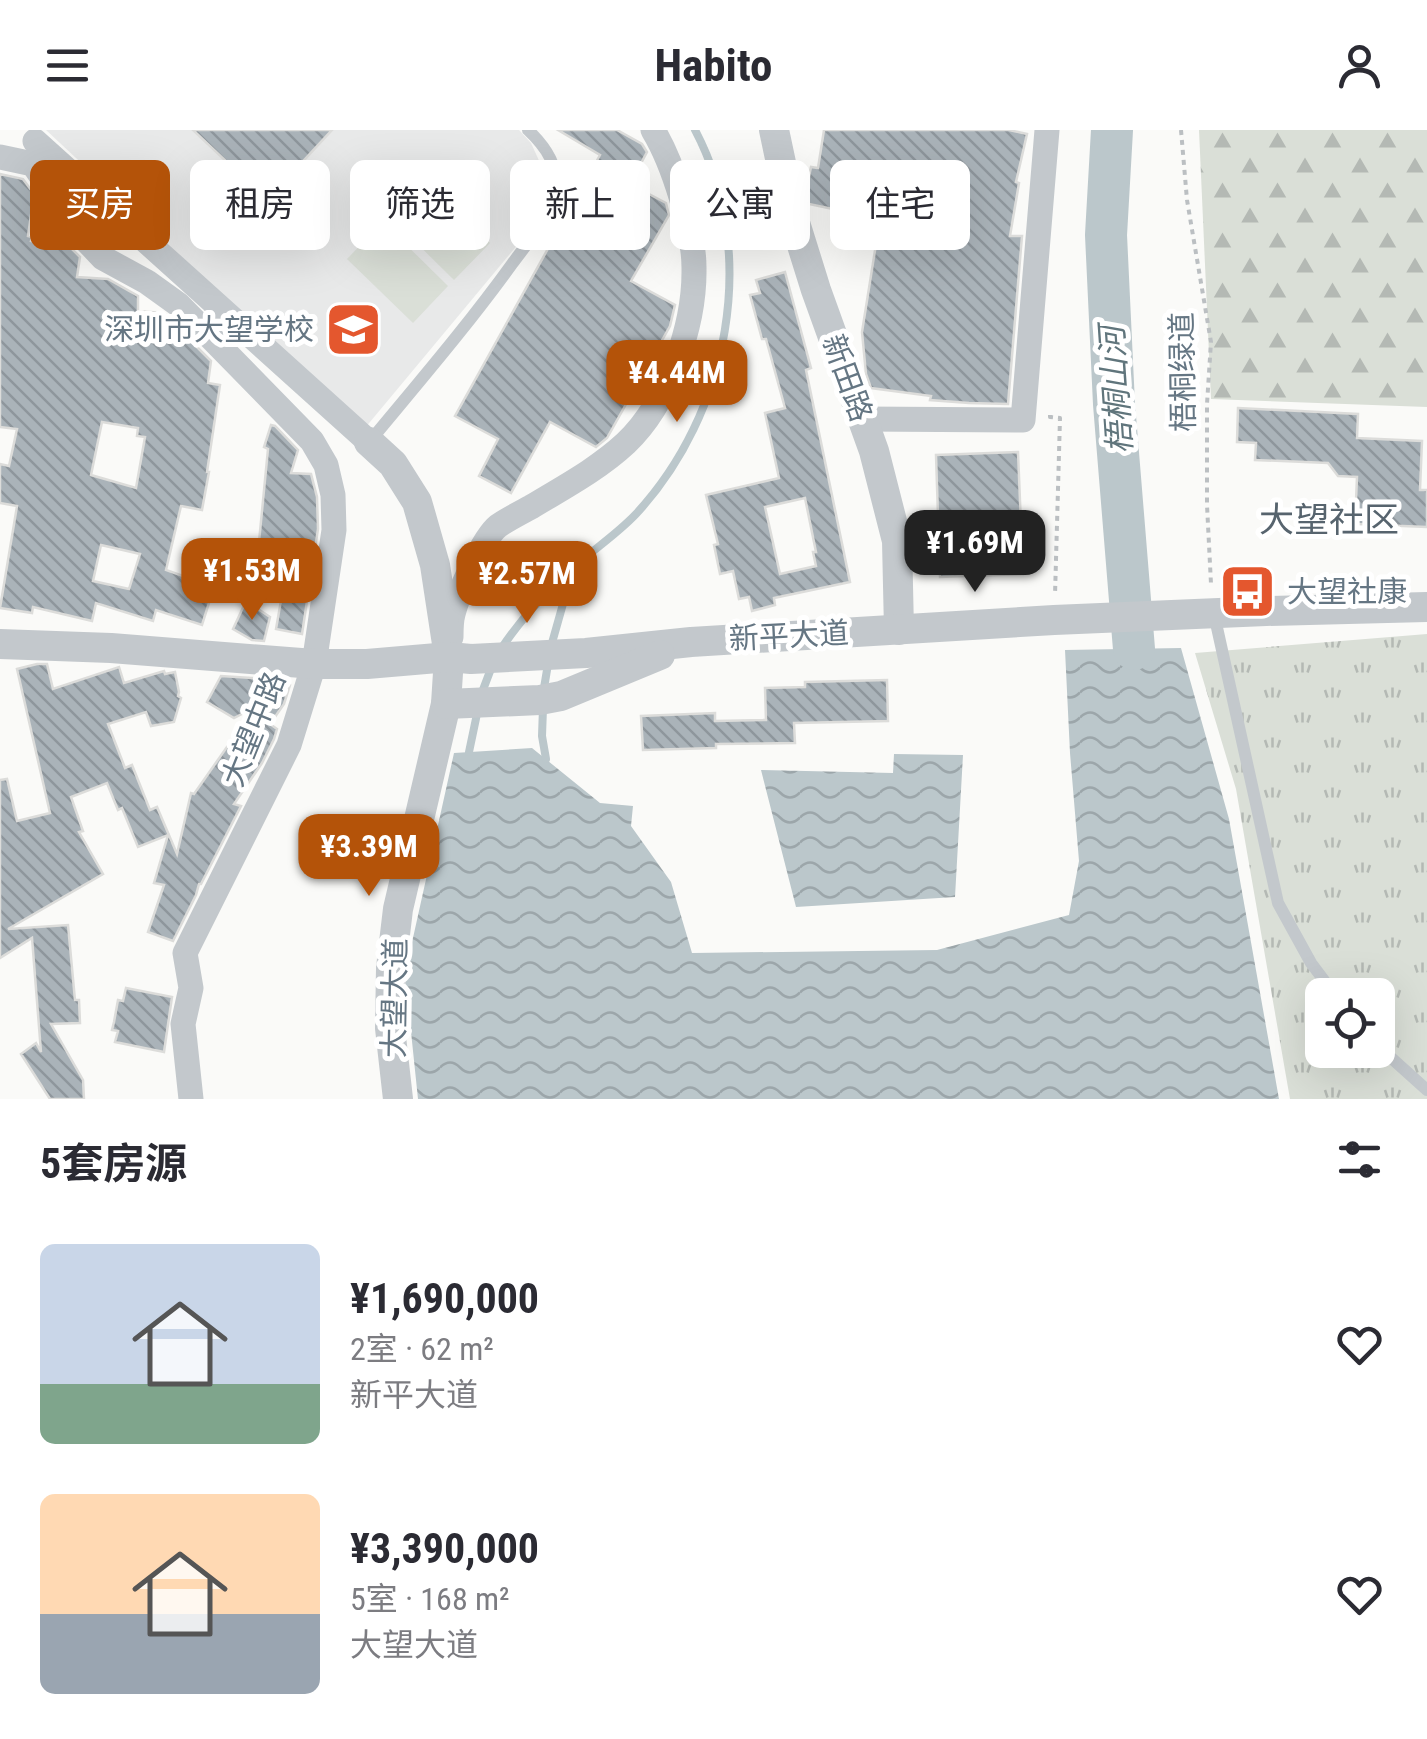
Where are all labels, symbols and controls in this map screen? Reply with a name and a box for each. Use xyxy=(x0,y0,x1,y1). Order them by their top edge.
icon: menu xyxy=(40,38,95,93)
icon: person xyxy=(1332,38,1387,93)
text: Habito xyxy=(655,39,772,92)
chip: 买房 xyxy=(30,160,170,250)
chip: 租房 xyxy=(190,160,330,250)
chip: 筛选 xyxy=(350,160,490,250)
chip: 新上 xyxy=(510,160,650,250)
chip: 公寓 xyxy=(670,160,810,250)
chip: 住宅 xyxy=(830,160,970,250)
school or university icon: 深圳市大望学校 xyxy=(323,300,383,360)
place label: 深圳市大望学校 xyxy=(104,312,314,347)
street label: 梧桐绿道 xyxy=(1164,312,1201,432)
water label: 梧桐山河 xyxy=(1092,319,1139,455)
street label: 新田路 xyxy=(816,330,879,426)
pin: ¥4.44M xyxy=(596,340,758,425)
text: ¥4.44M xyxy=(628,353,726,391)
district label: 大望社区 xyxy=(1259,500,1399,541)
pin: ¥1.69M xyxy=(894,510,1056,595)
text: ¥1.69M xyxy=(926,523,1024,561)
pin: ¥1.53M xyxy=(171,538,333,623)
pin: ¥2.57M xyxy=(446,541,608,626)
text: ¥1.53M xyxy=(203,551,301,589)
text: ¥2.57M xyxy=(478,554,576,592)
bus stop icon: 大望社康 xyxy=(1218,562,1278,622)
place label: 大望社康 xyxy=(1287,574,1407,609)
street label: 新平大道 xyxy=(728,615,850,656)
street label: 大望中路 xyxy=(215,667,292,791)
pin: ¥3.39M xyxy=(288,814,450,899)
text: ¥3.39M xyxy=(320,827,418,865)
street label: 大望大道 xyxy=(376,938,413,1058)
map controls xyxy=(1305,978,1395,1068)
button: locate xyxy=(1305,978,1395,1068)
icon: filters xyxy=(1332,1132,1387,1187)
text: 5套房源 xyxy=(40,1139,187,1188)
text: ¥1,690,000 xyxy=(350,1274,539,1323)
icon: home xyxy=(120,1284,240,1404)
icon: heart xyxy=(1332,1317,1387,1372)
text: 2室 · 62 m² xyxy=(350,1330,494,1368)
text: 新平大道 xyxy=(350,1376,478,1414)
text: ¥3,390,000 xyxy=(350,1524,539,1573)
icon: home xyxy=(120,1534,240,1654)
icon: heart xyxy=(1332,1567,1387,1622)
text: 5室 · 168 m² xyxy=(350,1580,510,1618)
text: 大望大道 xyxy=(350,1626,478,1664)

